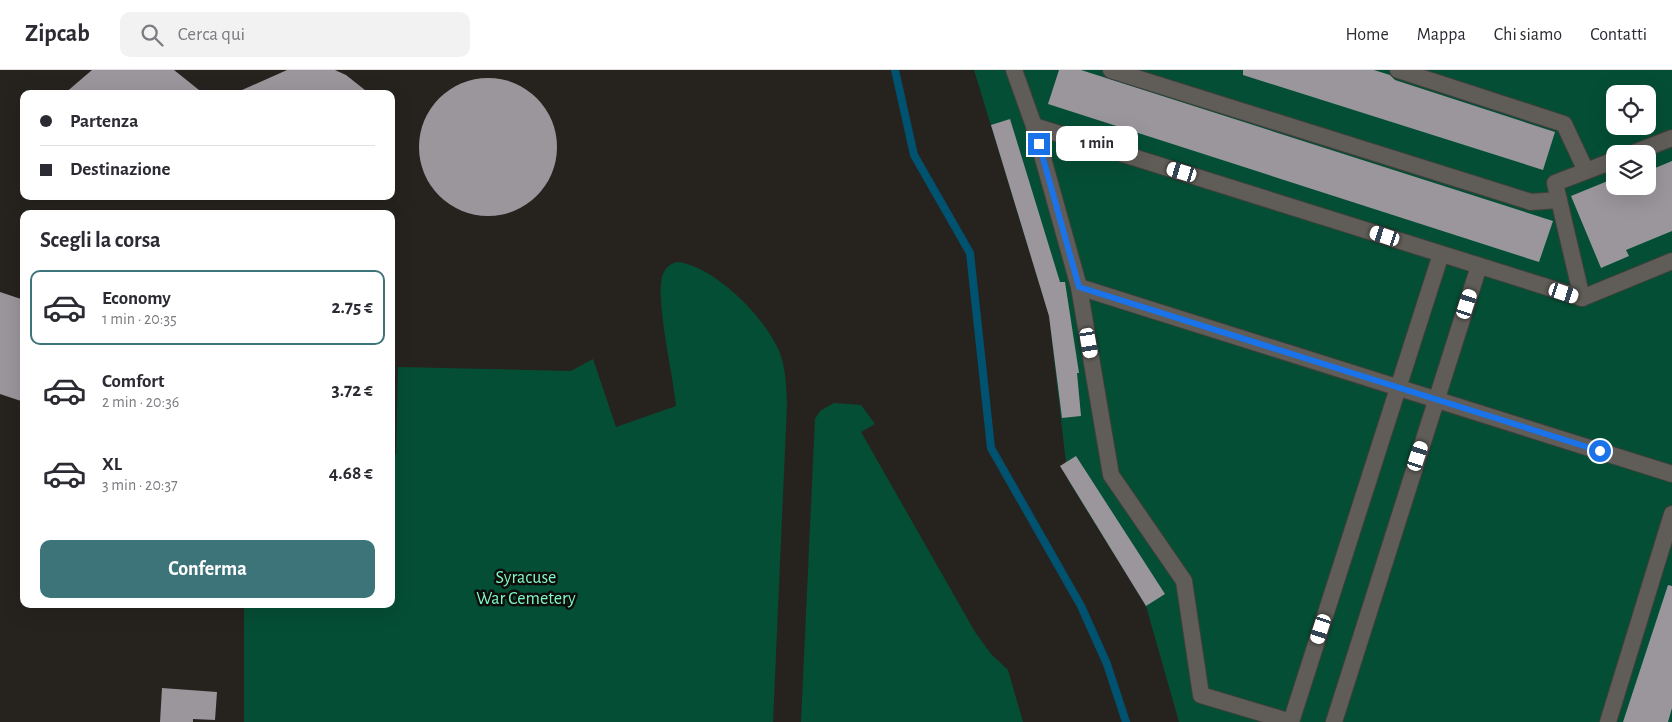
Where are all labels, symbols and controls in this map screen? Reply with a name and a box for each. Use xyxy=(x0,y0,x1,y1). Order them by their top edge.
search box xyxy=(120,12,470,57)
icon: search xyxy=(138,21,166,49)
text: Zipcab xyxy=(25,22,90,46)
text: Cerca qui xyxy=(178,25,245,44)
text: Home xyxy=(1345,26,1389,44)
text: Mappa xyxy=(1417,26,1466,44)
text: Chi siamo xyxy=(1494,26,1562,44)
text: Contatti xyxy=(1590,26,1647,44)
map controls xyxy=(1606,85,1656,195)
button: locate xyxy=(1606,85,1656,135)
text: Partenza xyxy=(70,112,138,131)
callout: 1 min xyxy=(1056,126,1139,162)
route end xyxy=(1028,133,1050,155)
text: 1 min xyxy=(1080,135,1114,151)
button: layers xyxy=(1606,145,1656,195)
text: Destinazione xyxy=(70,160,171,179)
car xyxy=(1165,160,1198,184)
car xyxy=(1368,224,1401,248)
text: Scegli la corsa xyxy=(40,229,161,251)
car xyxy=(1547,281,1580,305)
icon: car xyxy=(42,285,87,330)
car xyxy=(1455,287,1478,321)
text: Economy xyxy=(102,289,171,308)
text: 2.75 € xyxy=(332,298,373,317)
text: 1 min · 20:35 xyxy=(102,311,177,327)
car xyxy=(1079,327,1098,359)
icon: car xyxy=(42,368,87,413)
text: Comfort xyxy=(102,372,164,391)
text: 3.72 € xyxy=(332,381,373,400)
text: 2 min · 20:36 xyxy=(102,394,179,410)
car xyxy=(1406,439,1429,473)
route start xyxy=(1589,440,1611,462)
icon: car xyxy=(42,451,87,496)
text: XL xyxy=(102,455,122,474)
text: 4.68 € xyxy=(329,464,373,483)
text: 3 min · 20:37 xyxy=(102,477,178,493)
button: Conferma xyxy=(40,540,375,598)
park label: Syracuse War Cemetery xyxy=(476,569,576,608)
car xyxy=(1309,612,1332,646)

